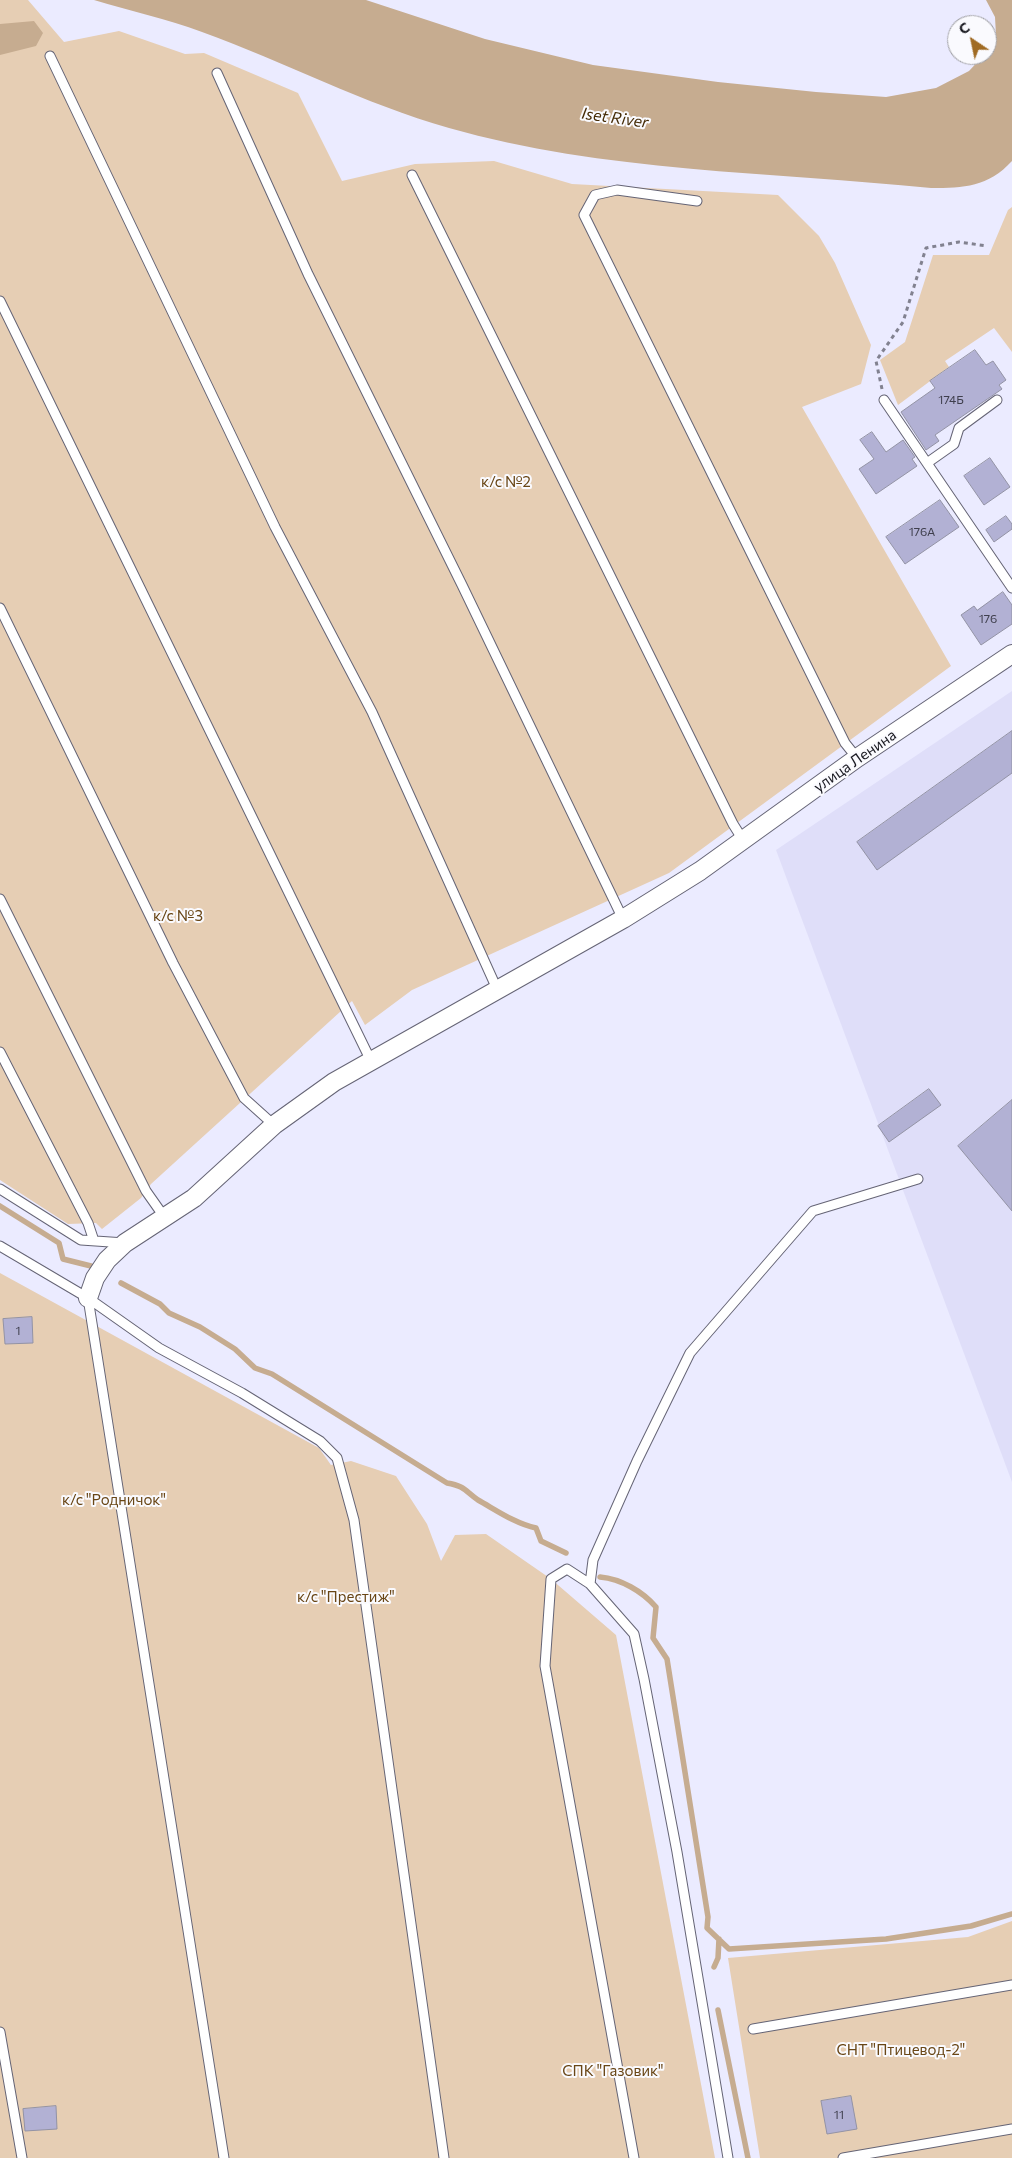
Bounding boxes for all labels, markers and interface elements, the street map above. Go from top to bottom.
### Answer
north arrow [947,15,997,65]
text: С [955,18,973,38]
water label: Iset River [580,104,650,132]
house number: 174Б [938,393,964,407]
park label: к/с №2 [481,473,531,491]
house number: 176А [909,525,935,539]
house number: 176 [979,612,997,626]
street label: улица Ленина [810,726,900,796]
park label: к/с №3 [153,907,203,925]
house number: 1 [15,1324,21,1338]
park label: к/с "Родничок" [62,1491,166,1509]
park label: к/с "Престиж" [297,1588,395,1606]
park label: СНТ "Птицевод-2" [837,2041,965,2059]
park label: СПК "Газовик" [562,2062,664,2080]
house number: 11 [834,2108,844,2122]

